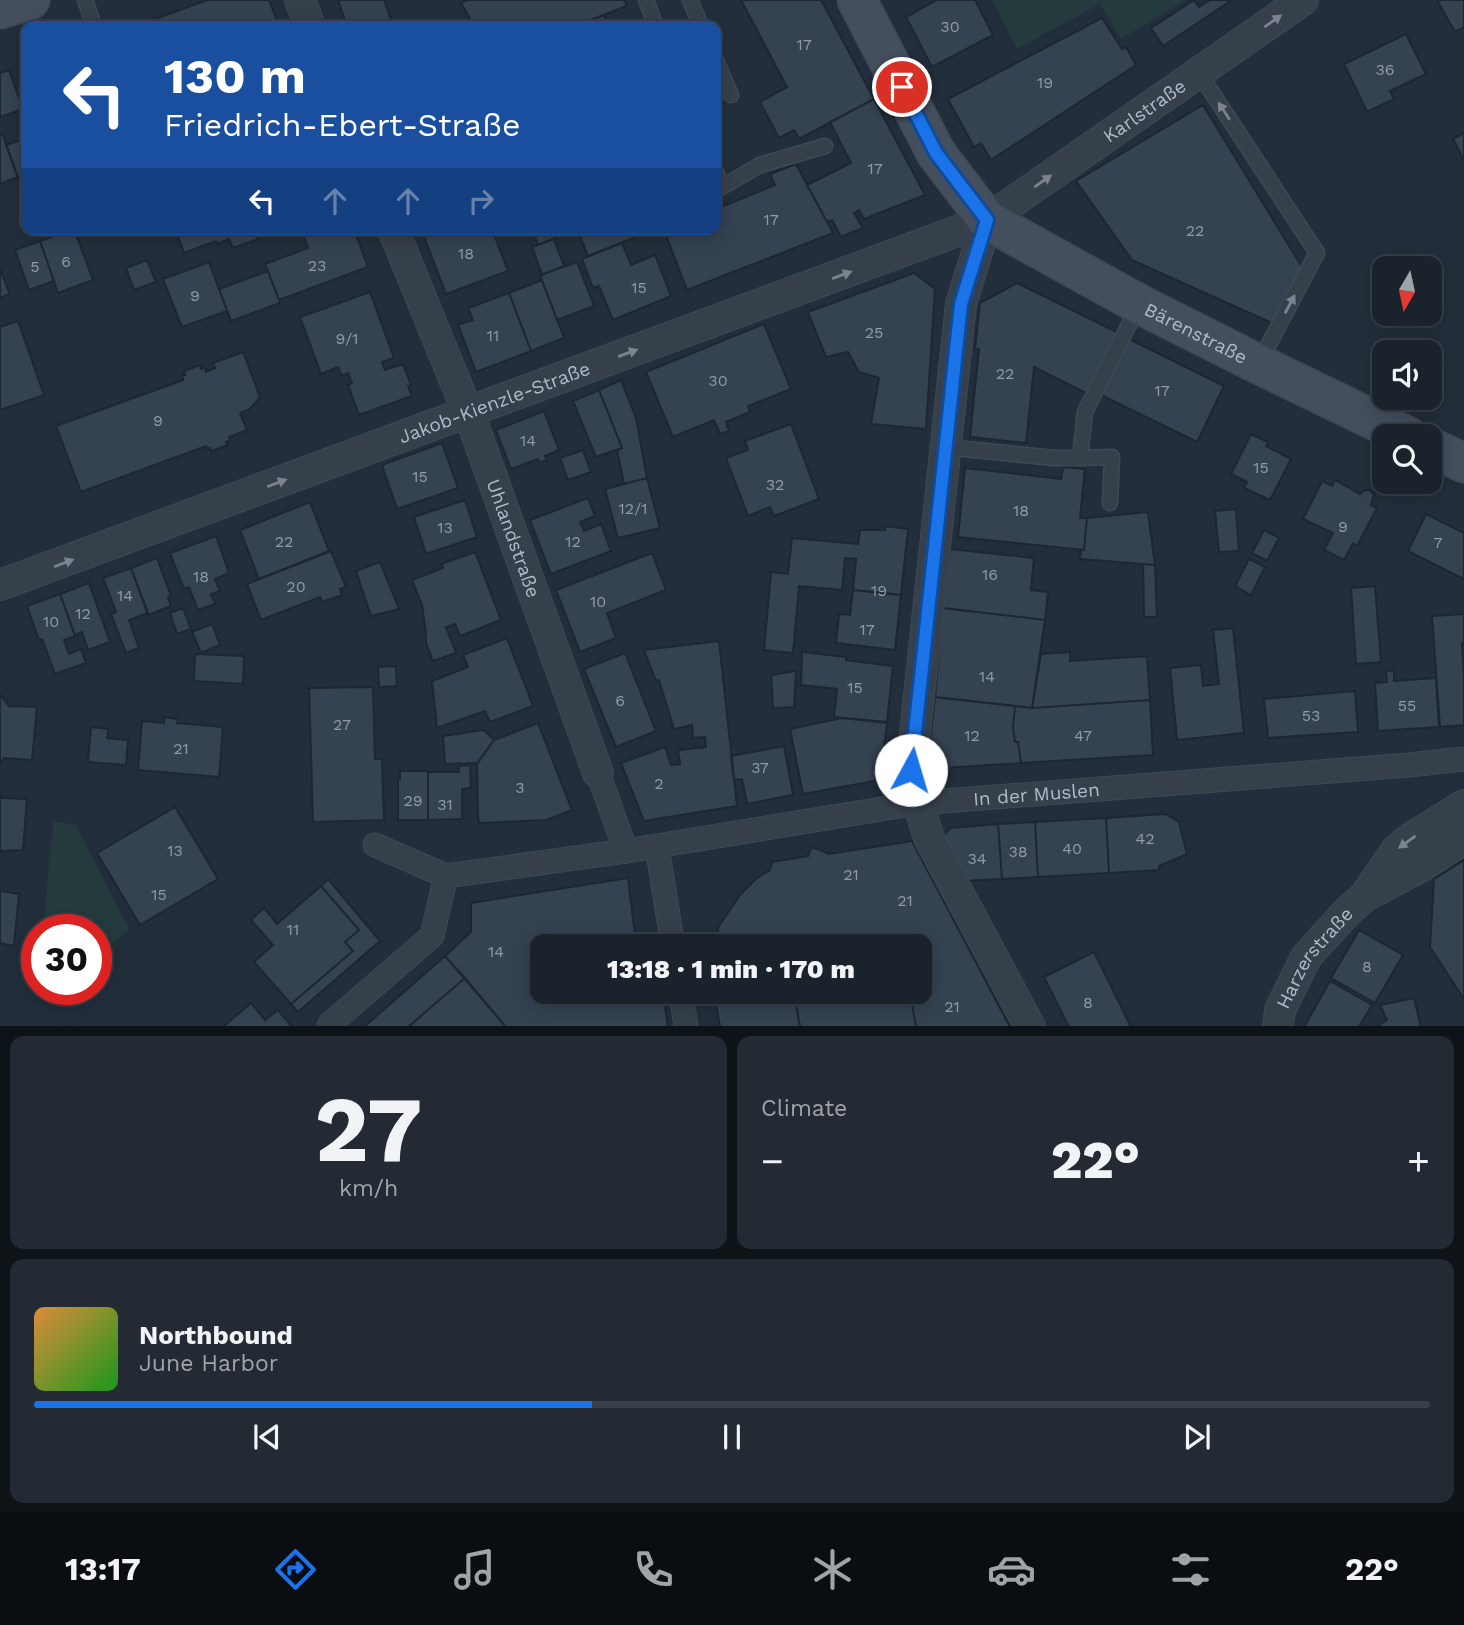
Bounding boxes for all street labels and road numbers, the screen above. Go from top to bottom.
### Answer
street label: Karlstraße [1099,74,1190,147]
street label: Bärenstraße [1141,297,1251,368]
street label: Jakob-Kienzle-Straße [395,356,593,448]
street label: Uhlandstraße [482,476,546,601]
street label: In der Muslen [972,777,1101,810]
street label: Harzerstraße [1271,902,1357,1012]

